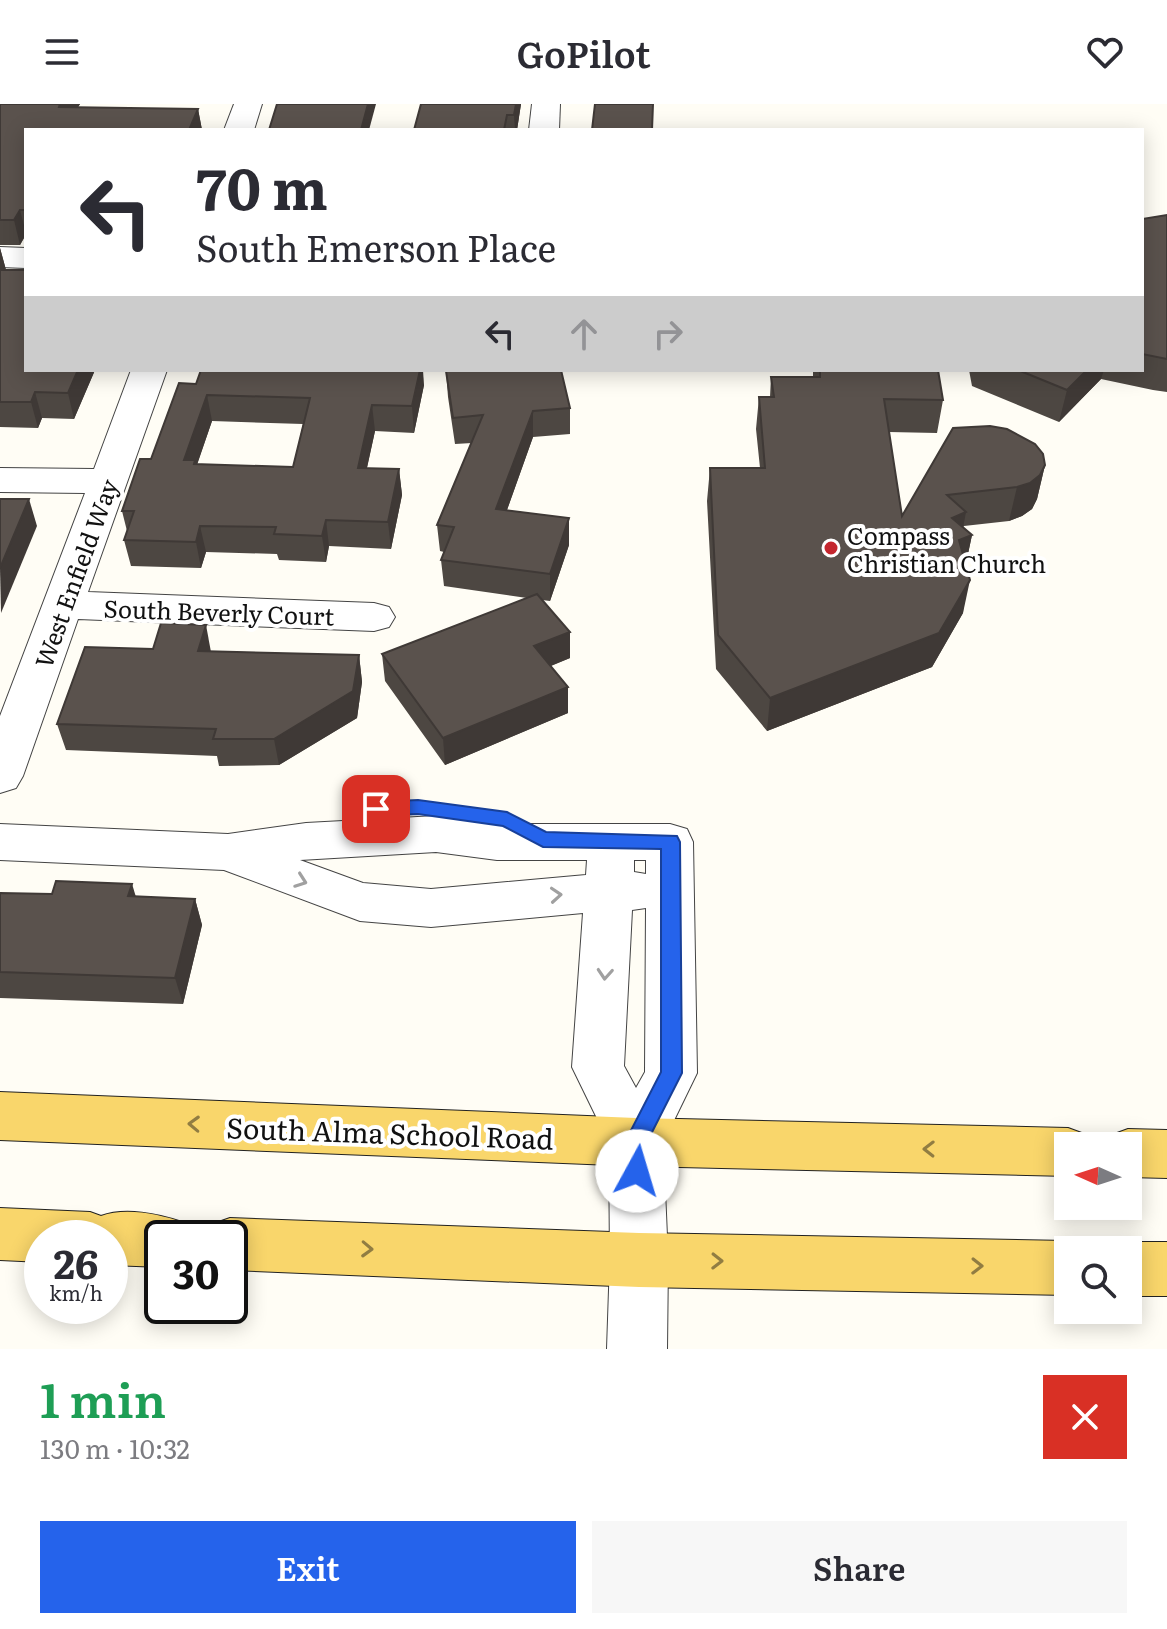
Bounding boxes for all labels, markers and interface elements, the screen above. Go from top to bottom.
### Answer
text: GoPilot [517,26,650,79]
icon: menu [40,30,84,74]
icon: heart [1083,30,1127,74]
text: 70 m [196,144,328,227]
icon: left [64,160,168,264]
text: South Emerson Place [196,220,556,273]
icon: left [478,312,522,356]
icon: ahead [562,312,606,356]
icon: right [646,312,690,356]
street label: West Enfield Way [25,474,125,672]
place label: Compass Christian Church [847,517,1046,580]
marker: Compass Christian Church [822,539,840,557]
street label: South Beverly Court [103,589,335,633]
pin [342,775,410,843]
icon: arrive [354,787,398,831]
one-way arrow [293,871,307,888]
one-way arrow [550,887,563,904]
one-way arrow [597,968,614,981]
street label: South Alma School Road [226,1105,554,1159]
one-way arrow [187,1116,200,1133]
position arrow [595,1129,679,1213]
north arrow [1054,1132,1142,1220]
map controls [1054,1132,1142,1324]
one-way arrow [922,1140,935,1157]
speed limit sign: 30 [144,1220,248,1324]
text: 26 [54,1232,98,1291]
button: search [1054,1236,1142,1324]
one-way arrow [361,1241,374,1258]
one-way arrow [711,1252,724,1270]
one-way arrow [971,1257,984,1275]
text: km/h [49,1277,103,1307]
text: 1 min [40,1362,166,1433]
button: close [1043,1375,1127,1459]
text: 130 m · 10:32 [40,1428,190,1467]
button: Exit [40,1521,576,1613]
button: Share [592,1521,1127,1613]

